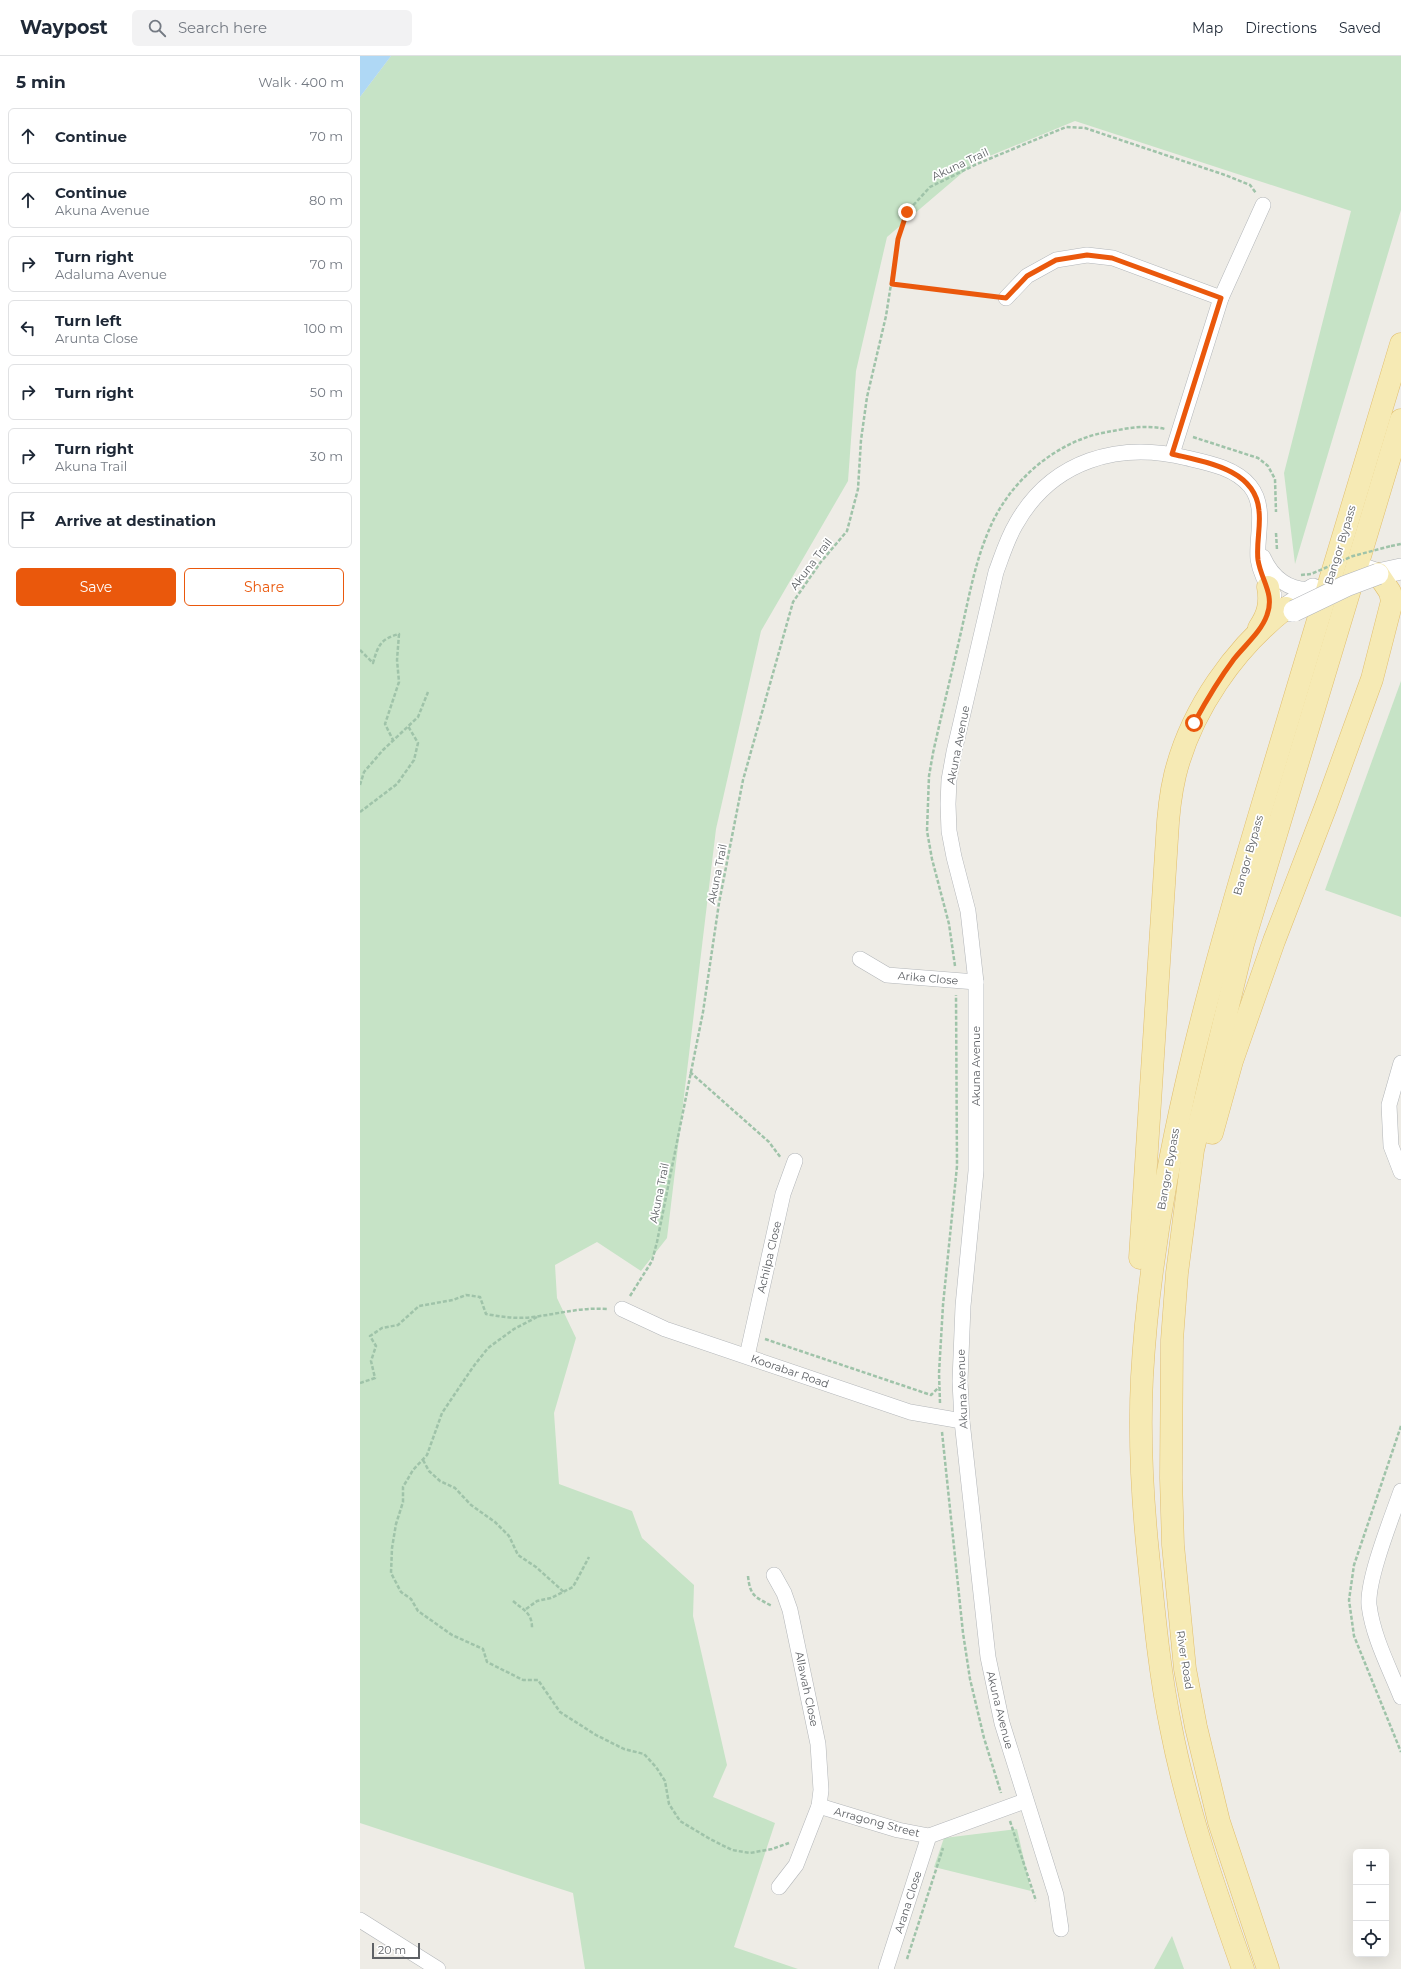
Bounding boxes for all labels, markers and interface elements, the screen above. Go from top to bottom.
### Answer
search box [132,10,412,46]
text: Waypost [20,16,108,39]
icon: search [146,17,168,39]
text: Search here [178,18,267,37]
text: Map [1192,19,1223,37]
text: Directions [1245,19,1317,37]
text: Saved [1339,19,1381,37]
text: 5 min [16,72,66,92]
text: Walk · 400 m [258,74,344,90]
icon: ahead [17,125,39,147]
text: Continue [55,127,127,146]
text: 70 m [310,128,343,144]
street label: Akuna Trail [929,145,991,183]
text: Continue [55,183,127,202]
icon: ahead [17,189,39,211]
text: 80 m [309,192,343,208]
text: Akuna Avenue [55,202,150,218]
route end [898,203,916,221]
text: Turn right [55,247,134,266]
icon: right [17,253,39,275]
text: 70 m [310,256,343,272]
text: Adaluma Avenue [55,266,167,282]
text: Turn left [55,311,122,330]
icon: left [17,317,39,339]
text: 100 m [304,320,343,336]
text: Arunta Close [55,330,138,346]
icon: right [17,381,39,403]
text: Turn right [55,383,134,402]
text: 50 m [310,384,343,400]
text: Turn right [55,439,134,458]
icon: right [17,445,39,467]
text: 30 m [310,448,343,464]
text: Akuna Trail [55,458,127,474]
street label: Bangor Bypass [1321,503,1359,587]
icon: arrive [17,509,39,531]
text: Arrive at destination [55,511,216,530]
street label: Akuna Trail [787,535,835,593]
button: Save [16,568,176,606]
button: Share [184,568,344,606]
street label: Akuna Avenue [943,704,973,786]
route start [1185,714,1203,732]
street label: Bangor Bypass [1230,813,1266,897]
street label: Akuna Trail [704,843,730,905]
street label: Arika Close [897,968,959,988]
street label: Akuna Avenue [969,1026,983,1106]
street label: Bangor Bypass [1154,1126,1182,1211]
street label: Akuna Trail [646,1162,672,1224]
street label: Achilpa Close [754,1219,784,1295]
street label: Akuna Avenue [954,1348,970,1429]
street label: Koorabar Road [749,1351,831,1391]
street label: River Road [1173,1630,1197,1690]
street label: Allawah Close [792,1650,822,1728]
street label: Akuna Avenue [984,1669,1017,1751]
street label: Arragong Street [833,1804,922,1840]
map controls [1353,1849,1389,1957]
button: + [1353,1849,1389,1885]
street label: Arana Close [891,1869,925,1935]
button: − [1353,1885,1389,1921]
button: locate [1353,1921,1389,1957]
scale bar [372,1941,420,1960]
text: 20 m [378,1943,406,1957]

